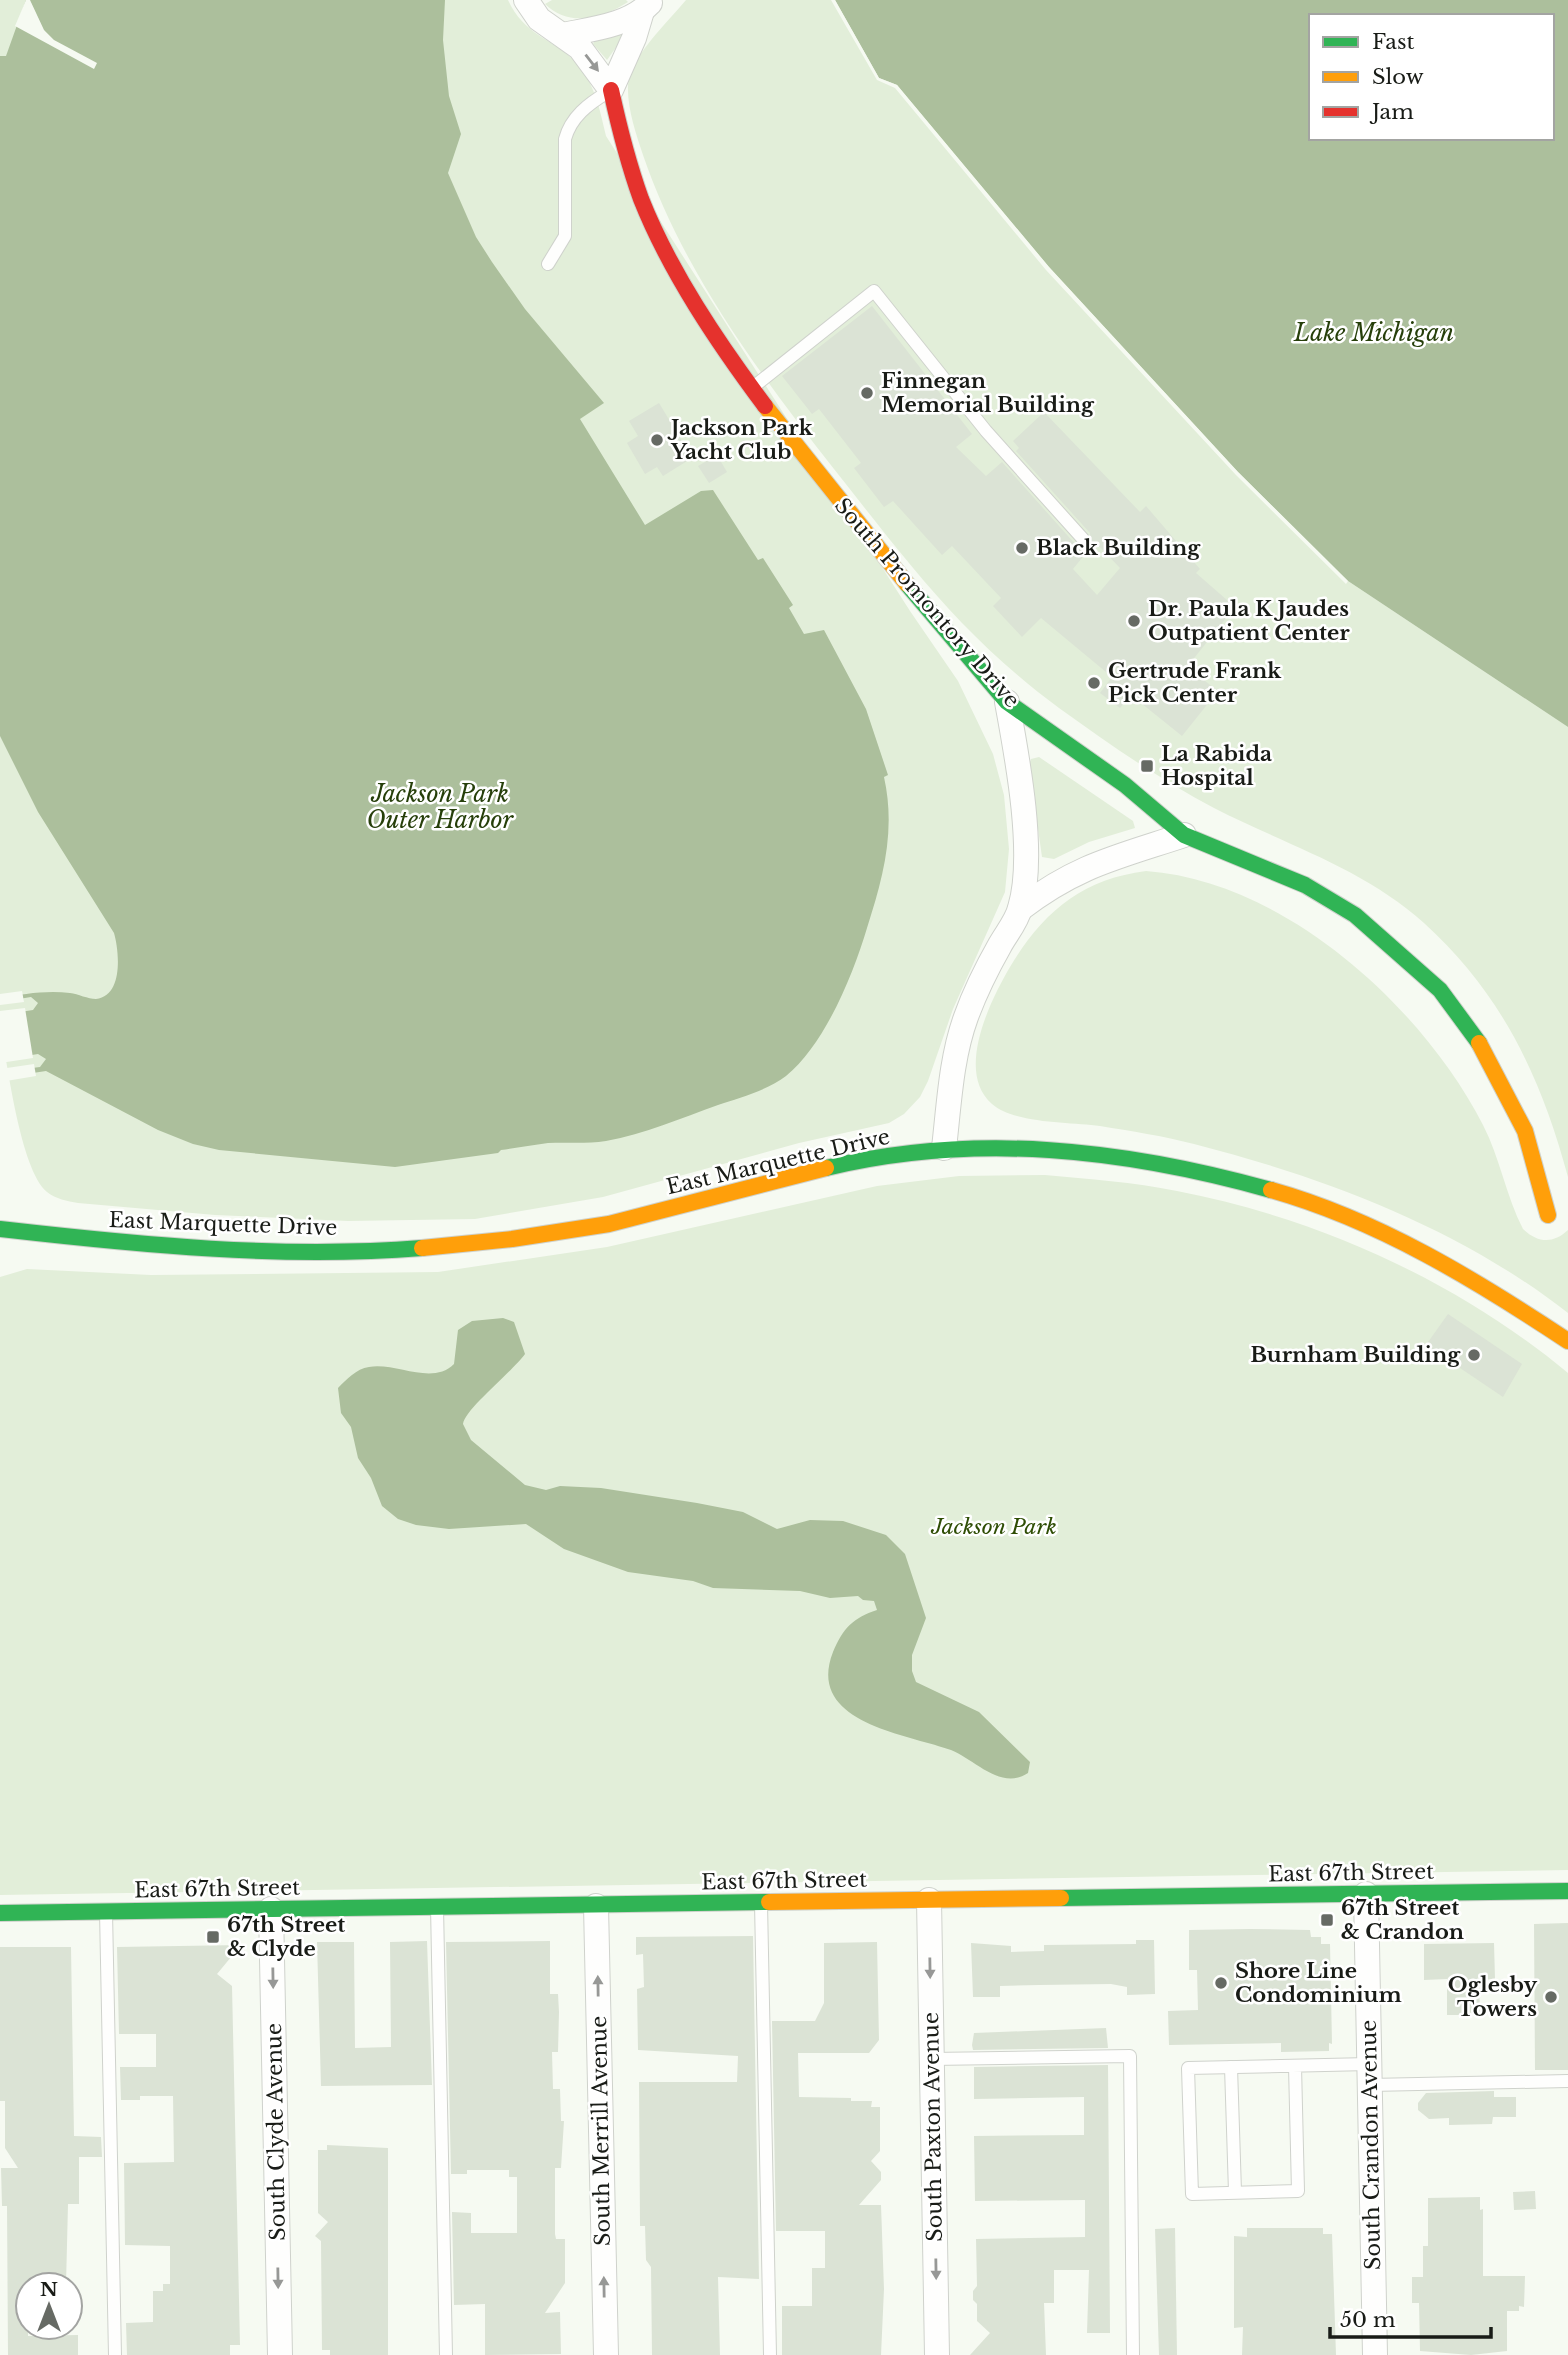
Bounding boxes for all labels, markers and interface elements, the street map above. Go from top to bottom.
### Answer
legend [1309,14,1554,140]
text: Fast [1372,29,1414,55]
one-way arrow [585,53,600,71]
text: Slow [1372,64,1424,90]
text: Jam [1369,99,1414,125]
water label: Lake Michigan [1293,319,1454,347]
place label: Finnegan Memorial Building [881,368,1095,418]
marker: Finnegan Memorial Building [859,385,875,401]
place label: Jackson Park Yacht Club [667,415,814,465]
marker: Jackson Park Yacht Club [649,432,665,448]
street label: South Promontory Drive [829,493,1025,713]
place label: Black Building [1036,535,1201,561]
marker: Black Building [1014,540,1030,556]
place label: Dr. Paula K Jaudes Outpatient Center [1148,596,1350,646]
marker: Dr. Paula K Jaudes Outpatient Center [1126,613,1142,629]
place label: Gertrude Frank Pick Center [1108,658,1282,708]
marker: Gertrude Frank Pick Center [1086,675,1102,691]
place label: La Rabida Hospital [1161,741,1272,791]
marker: La Rabida Hospital [1139,758,1155,774]
water label: Jackson Park Outer Harbor [367,780,515,834]
street label: East Marquette Drive [664,1124,892,1200]
street label: East Marquette Drive [108,1207,338,1241]
place label: Burnham Building [1250,1342,1461,1368]
marker: Burnham Building [1466,1347,1482,1363]
park label: Jackson Park [930,1514,1057,1540]
street label: East 67th Street [1268,1859,1434,1887]
street label: East 67th Street [701,1867,867,1895]
street label: East 67th Street [134,1875,300,1903]
place label: 67th Street & Crandon [1341,1895,1464,1945]
place label: 67th Street & Clyde [227,1912,345,1962]
marker: 67th Street & Crandon [1319,1912,1335,1928]
marker: 67th Street & Clyde [205,1929,221,1945]
one-way arrow [924,1957,936,1979]
place label: Shore Line Condominium [1235,1958,1402,2008]
one-way arrow [267,1967,278,1989]
place label: Oglesby Towers [1448,1972,1537,2022]
one-way arrow [592,1975,604,1997]
marker: Shore Line Condominium [1213,1975,1229,1991]
marker: Oglesby Towers [1543,1989,1559,2005]
street label: South Paxton Avenue [918,2012,948,2242]
street label: South Merrill Avenue [586,2016,616,2246]
street label: South Crandon Avenue [1356,2020,1386,2270]
street label: South Clyde Avenue [261,2023,291,2241]
one-way arrow [930,2258,941,2280]
one-way arrow [273,2268,284,2290]
north arrow [14,2271,84,2341]
one-way arrow [599,2276,610,2298]
text: N [40,2278,58,2301]
scale bar [1330,2296,1491,2340]
text: 50 m [1340,2307,1396,2333]

